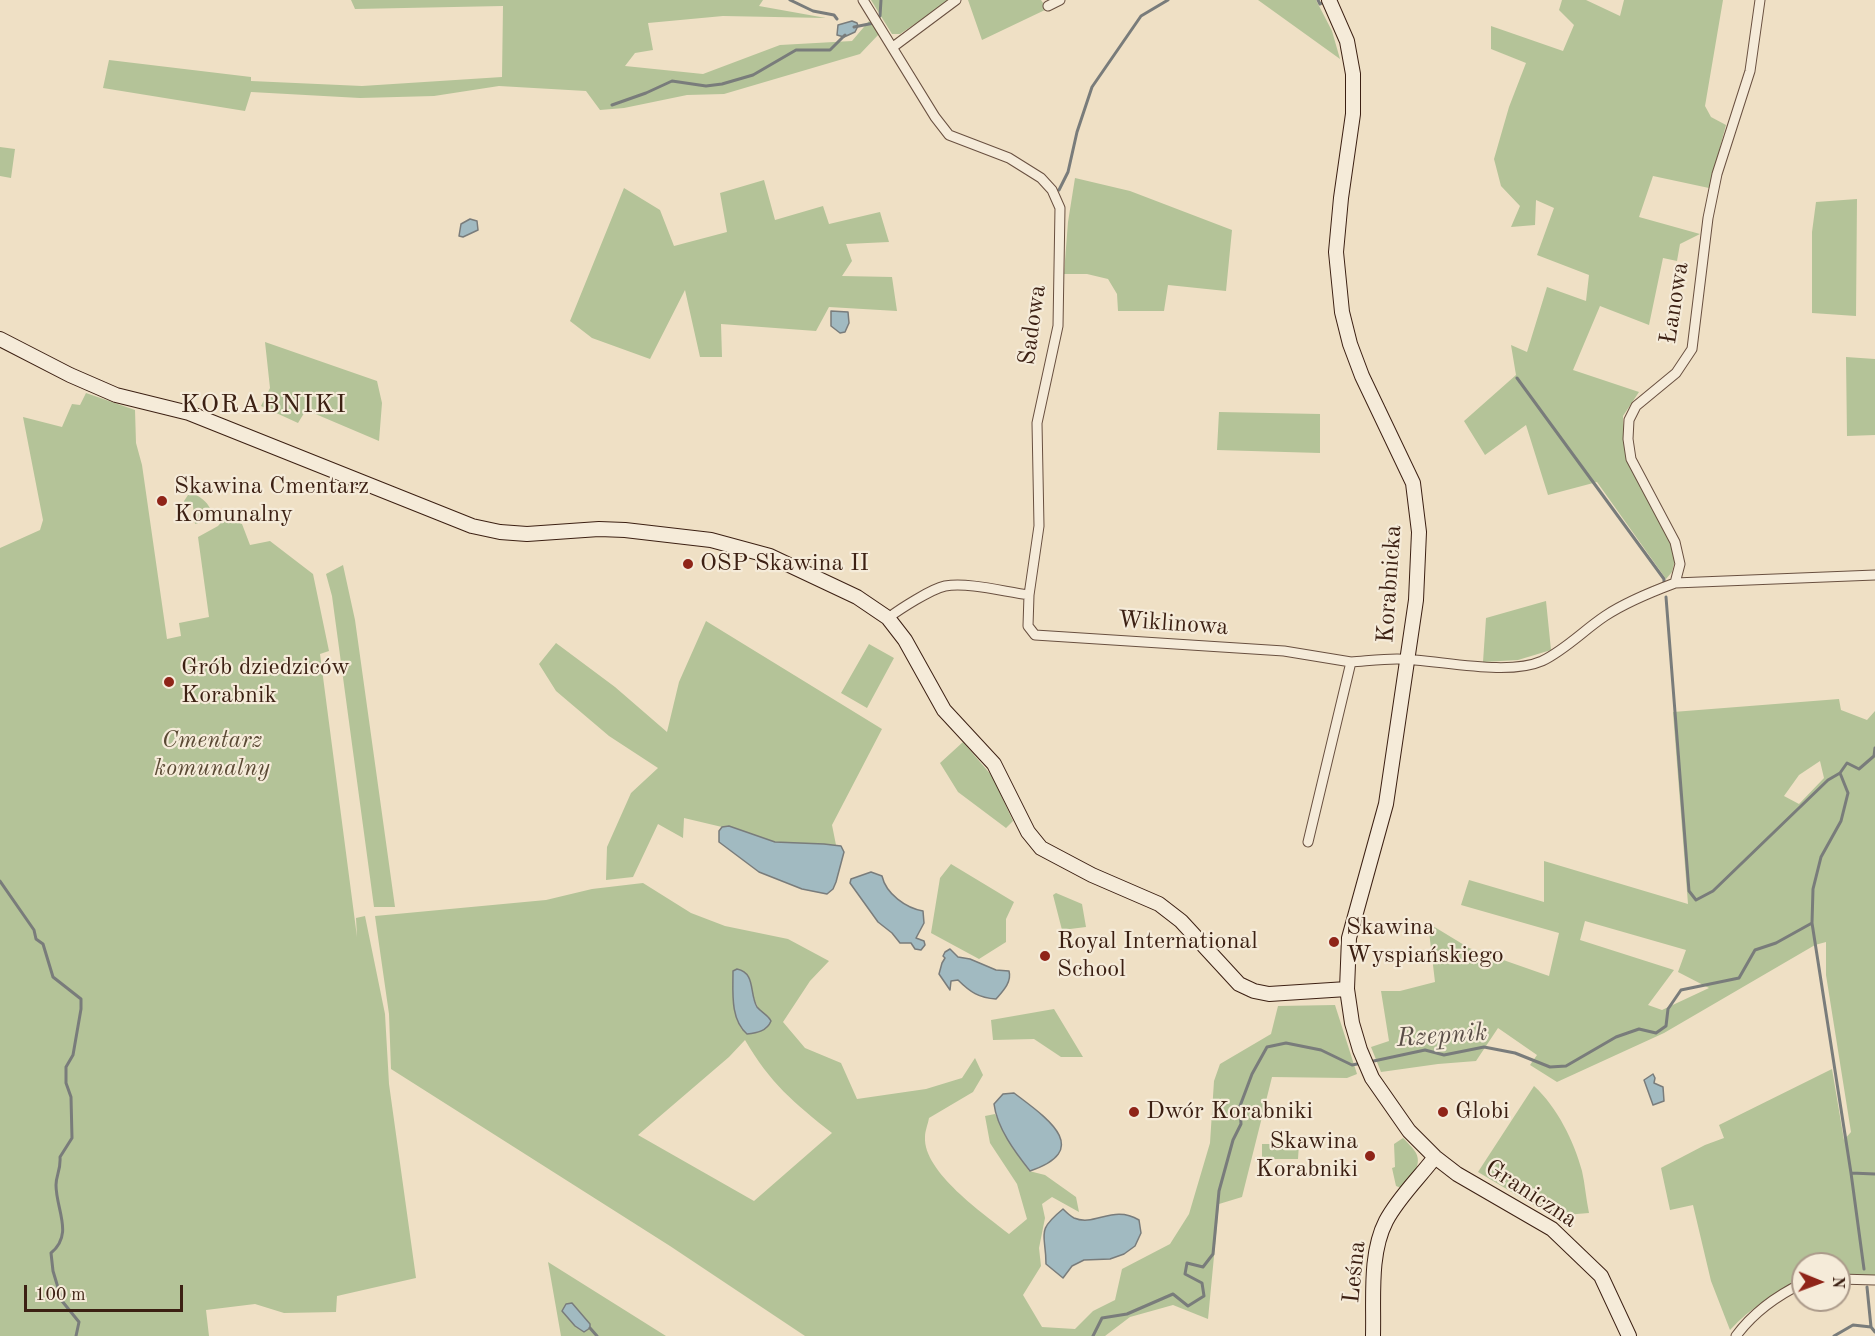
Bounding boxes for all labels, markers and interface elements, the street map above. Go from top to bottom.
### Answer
street label: Łanowa [1654,260,1696,346]
street label: Sadowa [1013,283,1053,367]
district label: KORABNIKI [181,389,347,421]
place label: Skawina Cmentarz Komunalny [174,473,369,529]
marker: Skawina Cmentarz Komunalny [155,494,169,508]
street label: Korabnicka [1372,524,1408,644]
place label: OSP Skawina II [700,550,869,578]
marker: OSP Skawina II [681,557,695,571]
street label: Wiklinowa [1117,606,1229,642]
place label: Grób dziedziców Korabnik [181,654,350,710]
marker: Grób dziedziców Korabnik [162,675,176,689]
park label: Cmentarz komunalny [154,727,270,783]
place label: Skawina Wyspiańskiego [1346,914,1504,970]
place label: Royal International School [1057,928,1258,984]
marker: Skawina Wyspiańskiego [1327,935,1341,949]
marker: Royal International School [1038,949,1052,963]
water label: Rzepnik [1395,1017,1489,1055]
place label: Dwór Korabniki [1146,1098,1313,1126]
place label: Globi [1455,1098,1509,1126]
marker: Dwór Korabniki [1127,1105,1141,1119]
marker: Globi [1436,1105,1450,1119]
place label: Skawina Korabniki [1256,1128,1358,1184]
marker: Skawina Korabniki [1363,1149,1377,1163]
street label: Graniczna [1479,1154,1583,1234]
street label: Leśna [1337,1239,1373,1305]
north arrow [1791,1252,1851,1312]
scale bar [27,1273,186,1311]
text: N [1829,1276,1845,1289]
text: 100 m [35,1286,86,1304]

